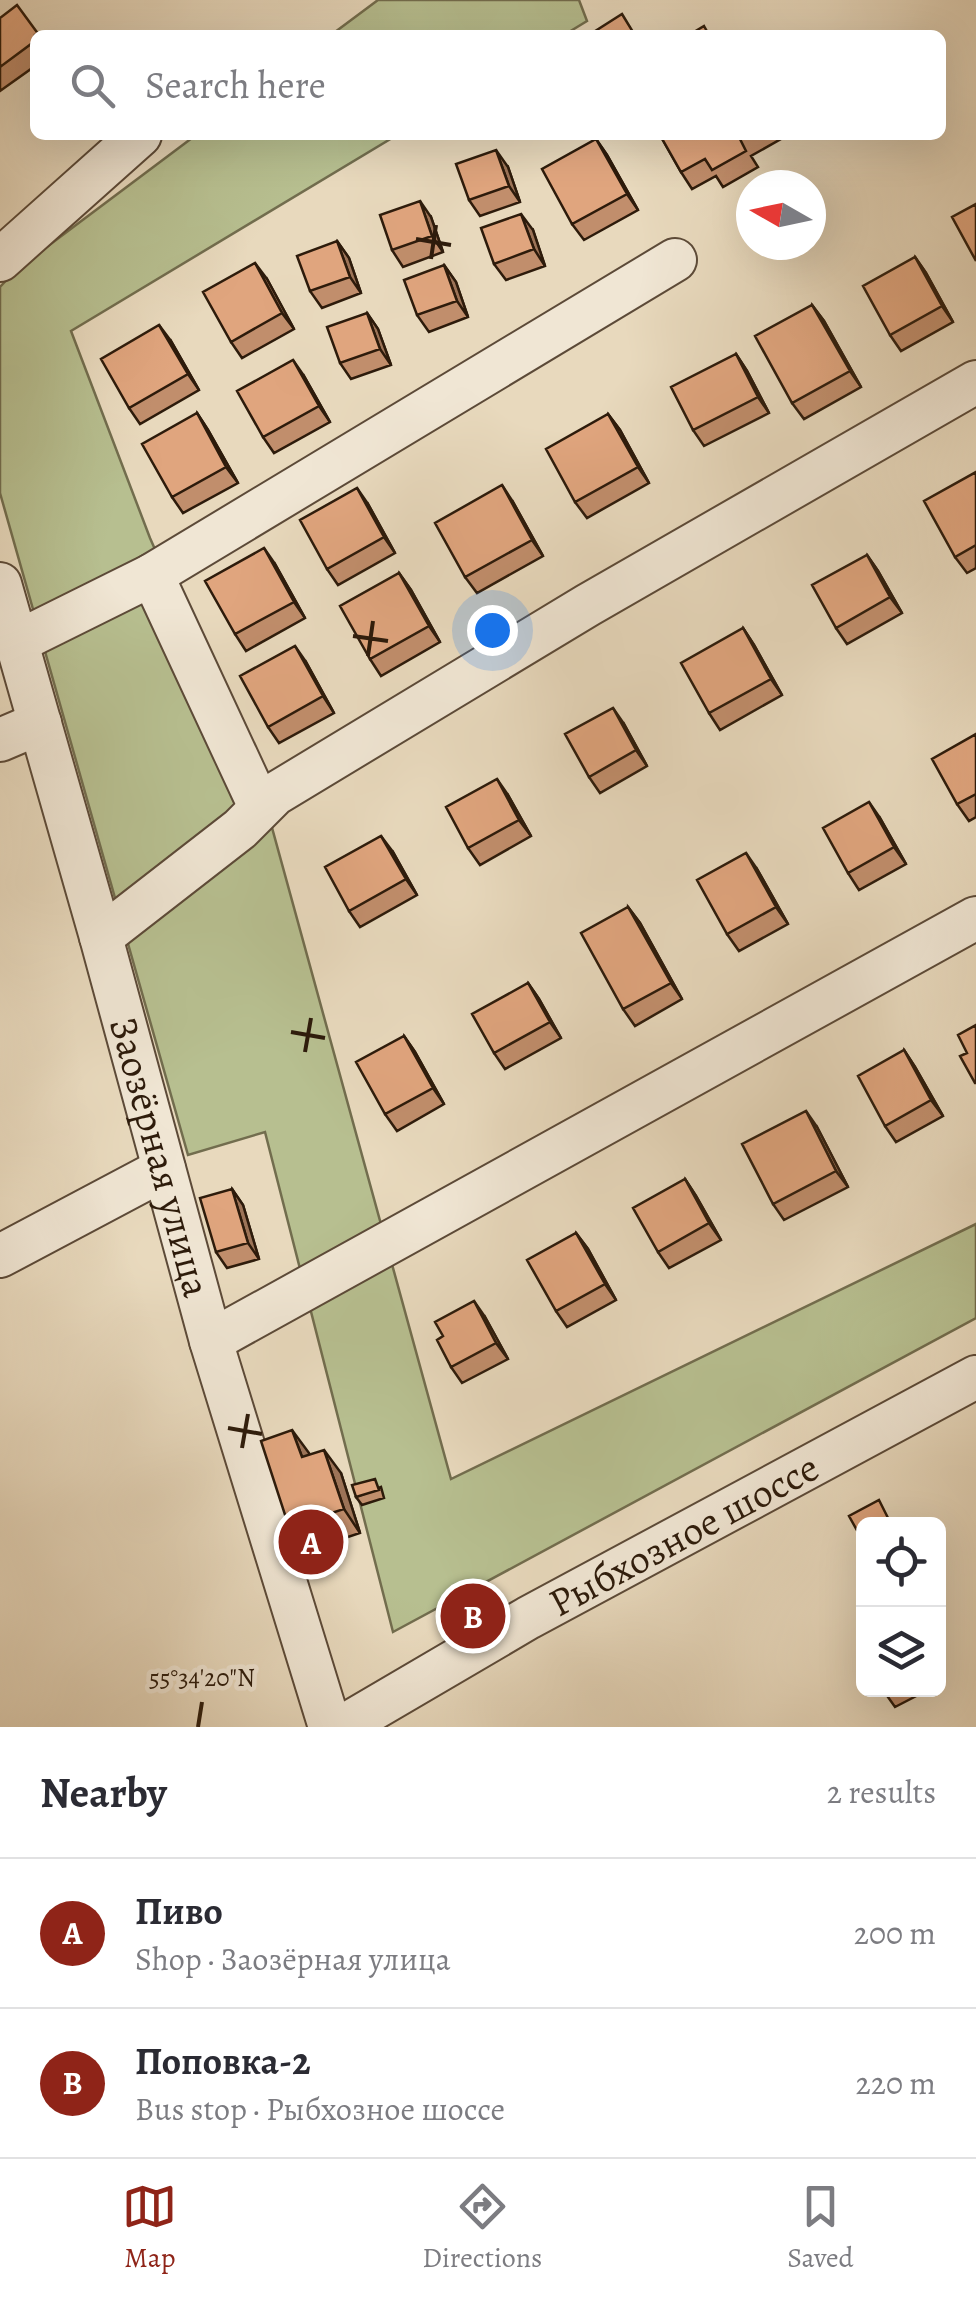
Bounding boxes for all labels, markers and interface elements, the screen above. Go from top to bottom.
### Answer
search box [30,30,946,140]
icon: search [65,58,120,113]
text: Search here [145,59,326,111]
north arrow [736,170,826,260]
your location [467,605,518,656]
street label: Заозёрная улица [97,1011,225,1303]
street label: Рыбхозное шоссе [539,1439,828,1630]
pin: A [278,1504,344,1580]
map controls [856,1517,946,1697]
button: locate [856,1517,946,1607]
pin: B [440,1578,506,1654]
button: layers [856,1607,946,1697]
text: 55°34'20"N [149,1661,255,1695]
text: Nearby [40,1764,167,1821]
text: 2 results [827,1770,936,1814]
text: Пиво [135,1885,223,1937]
text: A [62,1911,83,1955]
text: 200 m [854,1911,936,1955]
text: Shop · Заозёрная улица [135,1937,450,1981]
text: Поповка-2 [135,2035,311,2087]
text: B [62,2061,83,2105]
text: 220 m [856,2061,936,2105]
text: Bus stop · Рыбхозное шоссе [135,2087,505,2131]
tab: Map [122,2179,177,2277]
tab: Directions [422,2179,542,2277]
tab: Saved [787,2179,854,2277]

